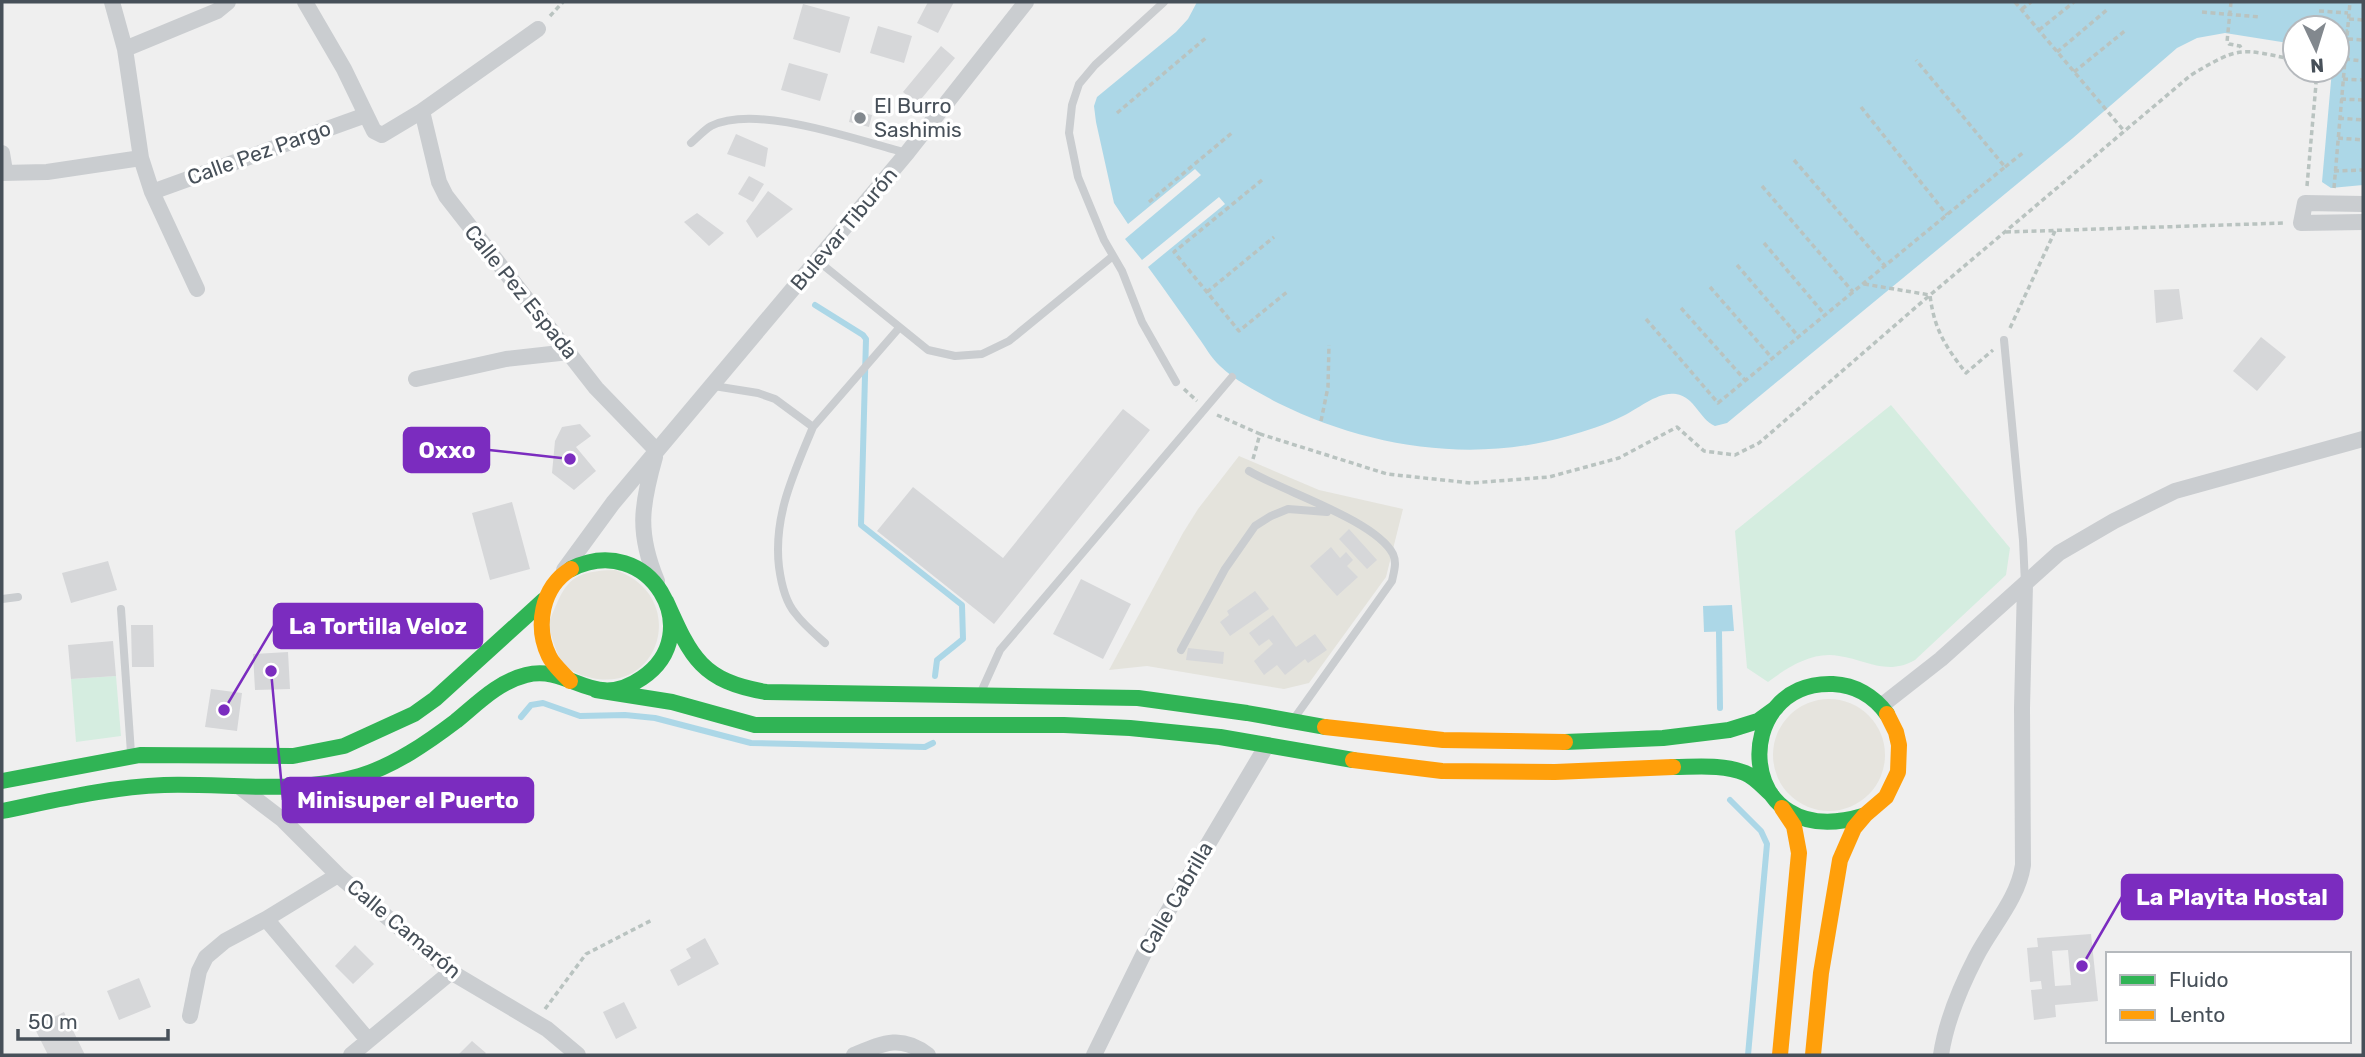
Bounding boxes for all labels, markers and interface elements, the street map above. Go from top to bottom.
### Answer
north arrow [2281,14,2351,84]
text: N [2310,54,2325,77]
place label: El Burro Sashimis [874,93,962,142]
marker: El Burro Sashimis [852,110,868,126]
street label: Calle Pez Pargo [184,115,334,190]
street label: Bulevar Tiburón [785,162,902,295]
street label: Calle Pez Espada [460,220,583,364]
callout: Oxxo [404,428,489,472]
text: Oxxo [419,436,475,464]
callout: La Tortilla Veloz [274,604,482,648]
text: La Tortilla Veloz [289,612,467,640]
callout: Minisuper el Puerto [283,778,533,822]
text: Minisuper el Puerto [297,786,519,814]
street label: Calle Cabrilla [1133,837,1218,958]
street label: Calle Camarón [342,874,466,984]
callout: La Playita Hostal [2122,875,2342,919]
text: La Playita Hostal [2136,883,2328,911]
legend [2106,952,2351,1043]
text: Fluido [2169,967,2229,992]
scale bar [18,998,168,1042]
text: Lento [2169,1002,2225,1027]
text: 50 m [28,1009,78,1034]

